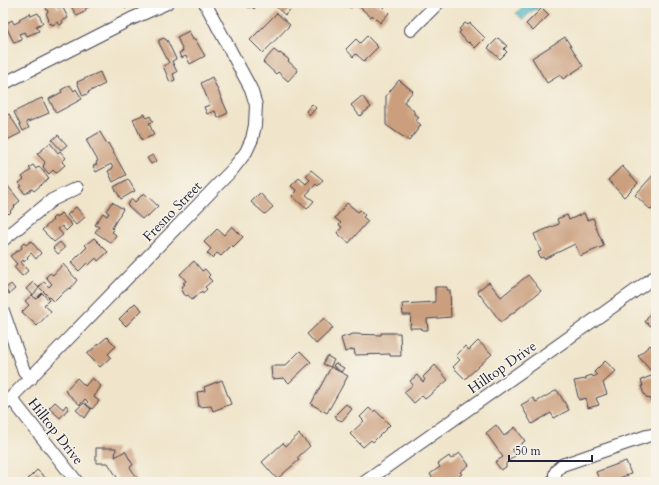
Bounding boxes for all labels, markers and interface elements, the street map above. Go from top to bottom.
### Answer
street label: Fresno Street [139,177,206,246]
street label: Hilltop Drive [464,337,540,398]
street label: Hilltop Drive [24,394,88,469]
scale bar [509,437,592,463]
text: 50 m [515,443,542,459]

